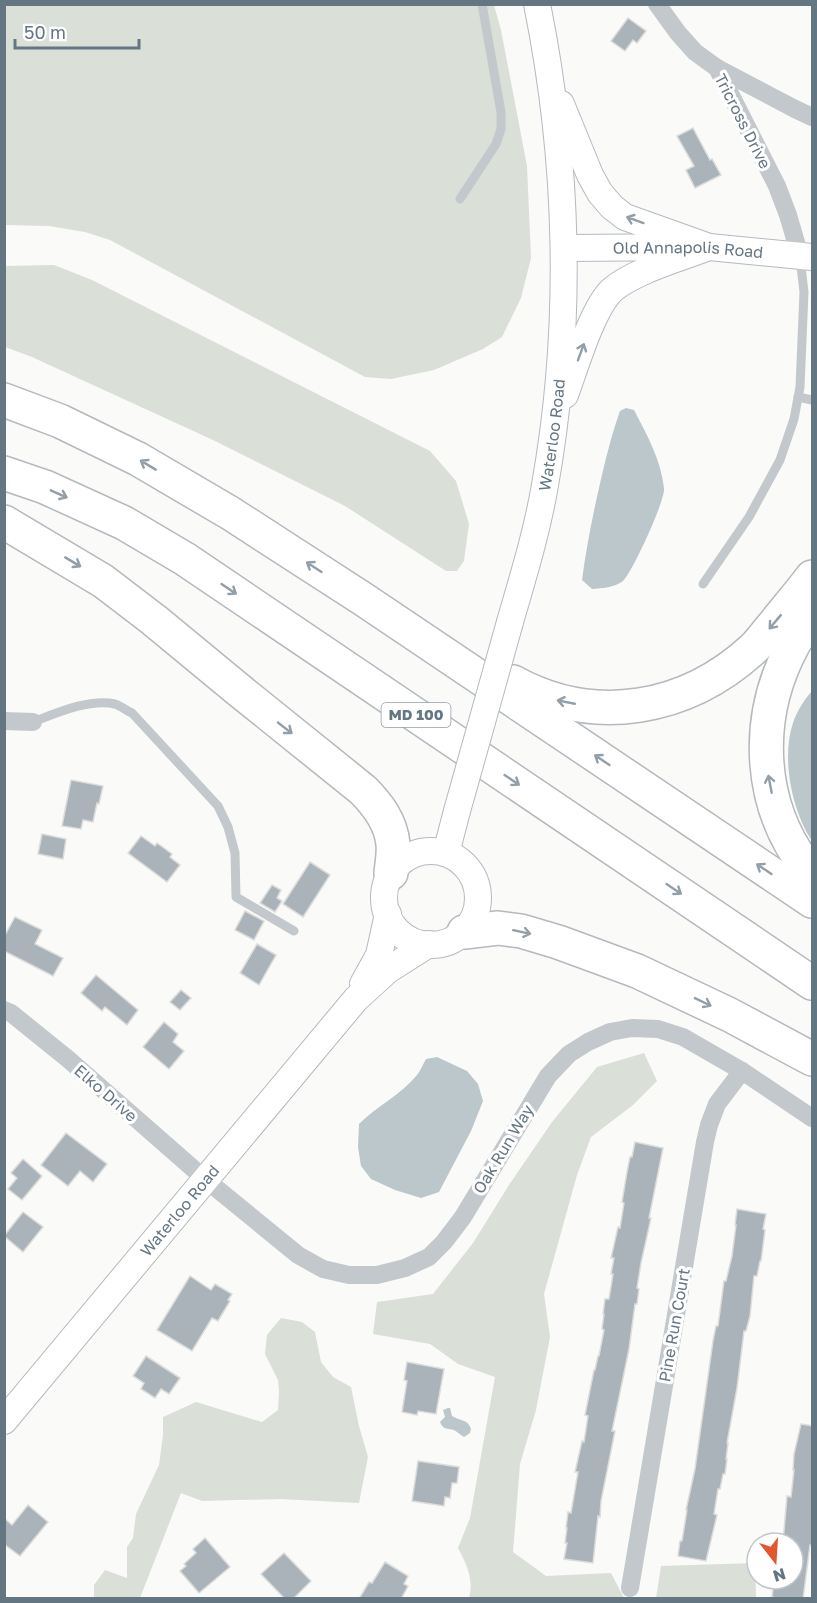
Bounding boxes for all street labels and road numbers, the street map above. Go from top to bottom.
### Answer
street label: Tricross Drive [710,70,776,172]
street label: Old Annapolis Road [613,237,764,262]
street label: Waterloo Road [534,378,569,493]
road number: MD 100 [382,703,450,727]
street label: Elko Drive [70,1060,142,1126]
street label: Oak Run Way [469,1101,537,1197]
street label: Waterloo Road [136,1161,223,1260]
street label: Pine Run Court [654,1267,694,1383]

